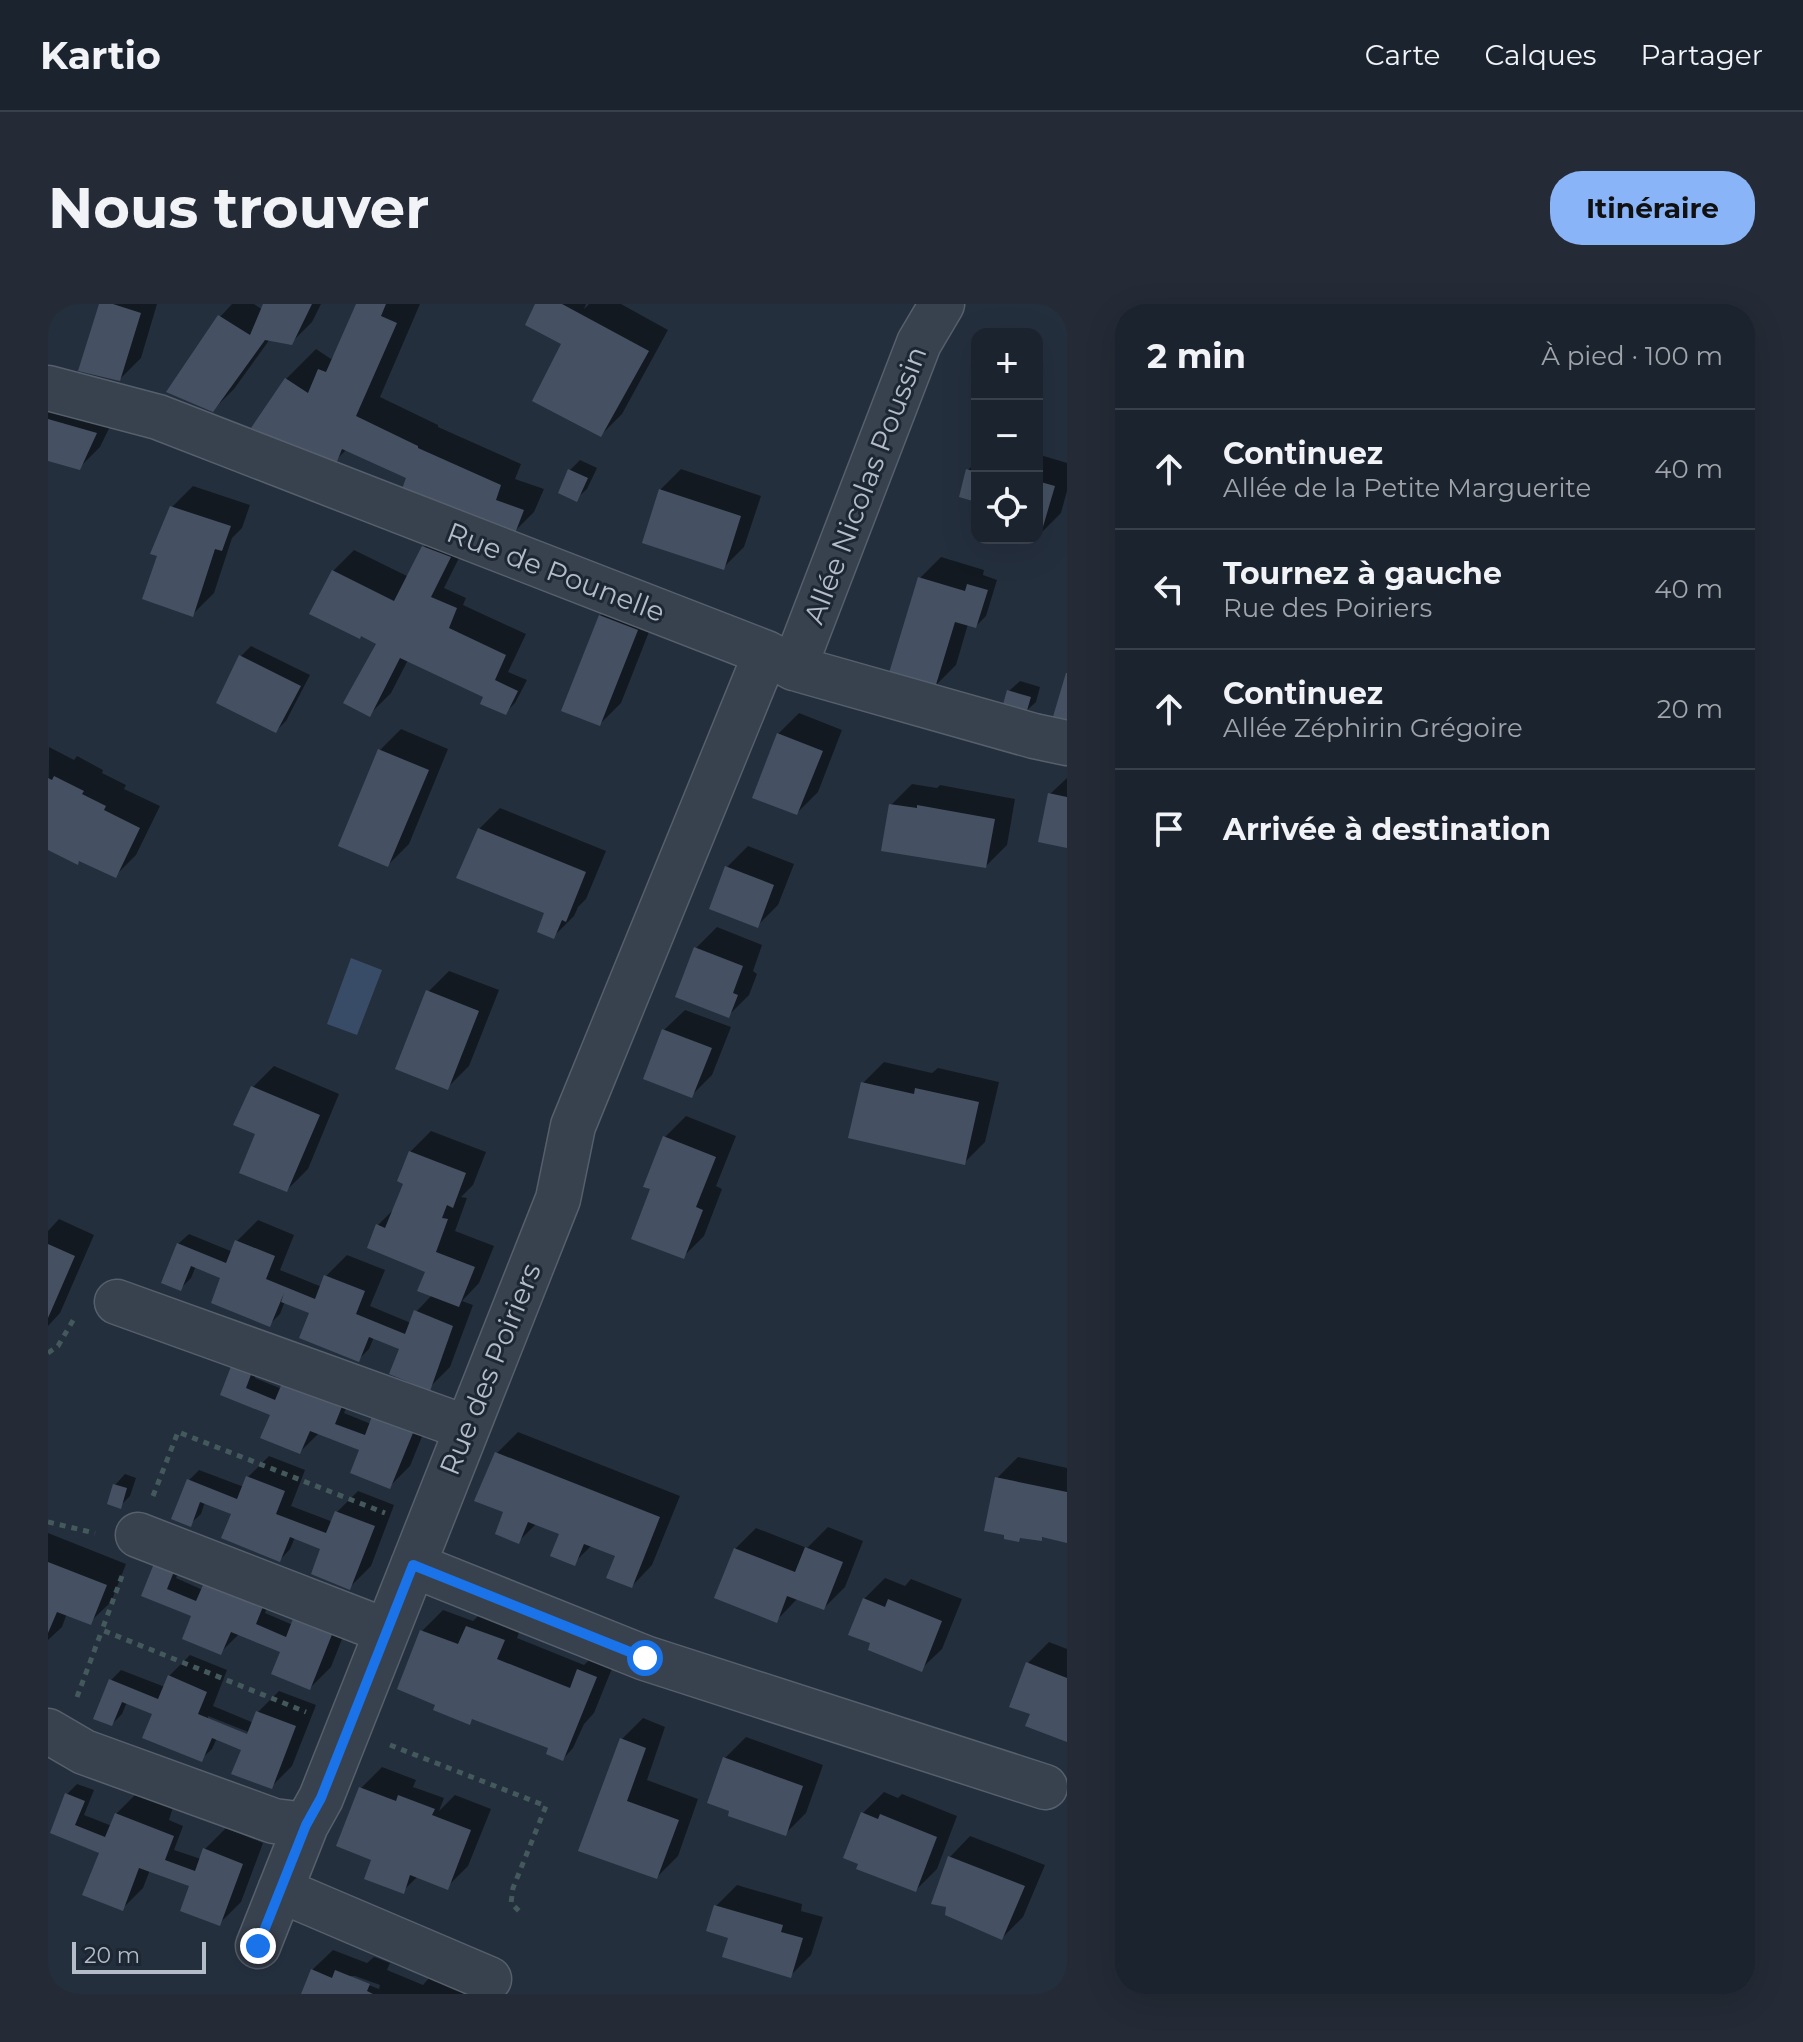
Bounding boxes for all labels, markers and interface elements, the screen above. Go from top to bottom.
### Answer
text: Kartio [40,32,161,79]
text: Carte [1365,38,1440,72]
text: Calques [1484,38,1596,72]
text: Partager [1640,38,1763,72]
button: Itinéraire [1550,171,1755,245]
text: Nous trouver [48,174,429,242]
map controls [971,328,1043,544]
button: + [971,328,1043,400]
text: 2 min [1147,335,1246,377]
text: À pied · 100 m [1541,340,1723,372]
street label: Allée Nicolas Poussin [796,341,934,629]
button: − [971,400,1043,472]
text: Continuez [1223,435,1383,472]
icon: ahead [1147,447,1191,491]
text: 40 m [1654,453,1723,485]
button: locate [971,472,1043,544]
text: Allée de la Petite Marguerite [1223,472,1591,504]
street label: Rue de Pounelle [442,515,670,629]
text: Tournez à gauche [1223,555,1502,592]
icon: left [1147,567,1191,611]
text: 40 m [1654,573,1723,605]
text: Rue des Poiriers [1223,592,1432,624]
text: Continuez [1223,675,1383,712]
icon: ahead [1147,687,1191,731]
text: 20 m [1657,693,1723,725]
text: Allée Zéphirin Grégoire [1223,712,1523,744]
icon: arrive [1147,807,1191,851]
text: Arrivée à destination [1223,811,1551,848]
street label: Rue des Poiriers [432,1258,548,1480]
route start [627,1640,663,1676]
route end [240,1928,276,1964]
scale bar [72,1938,206,1974]
text: 20 m [84,1942,140,1969]

